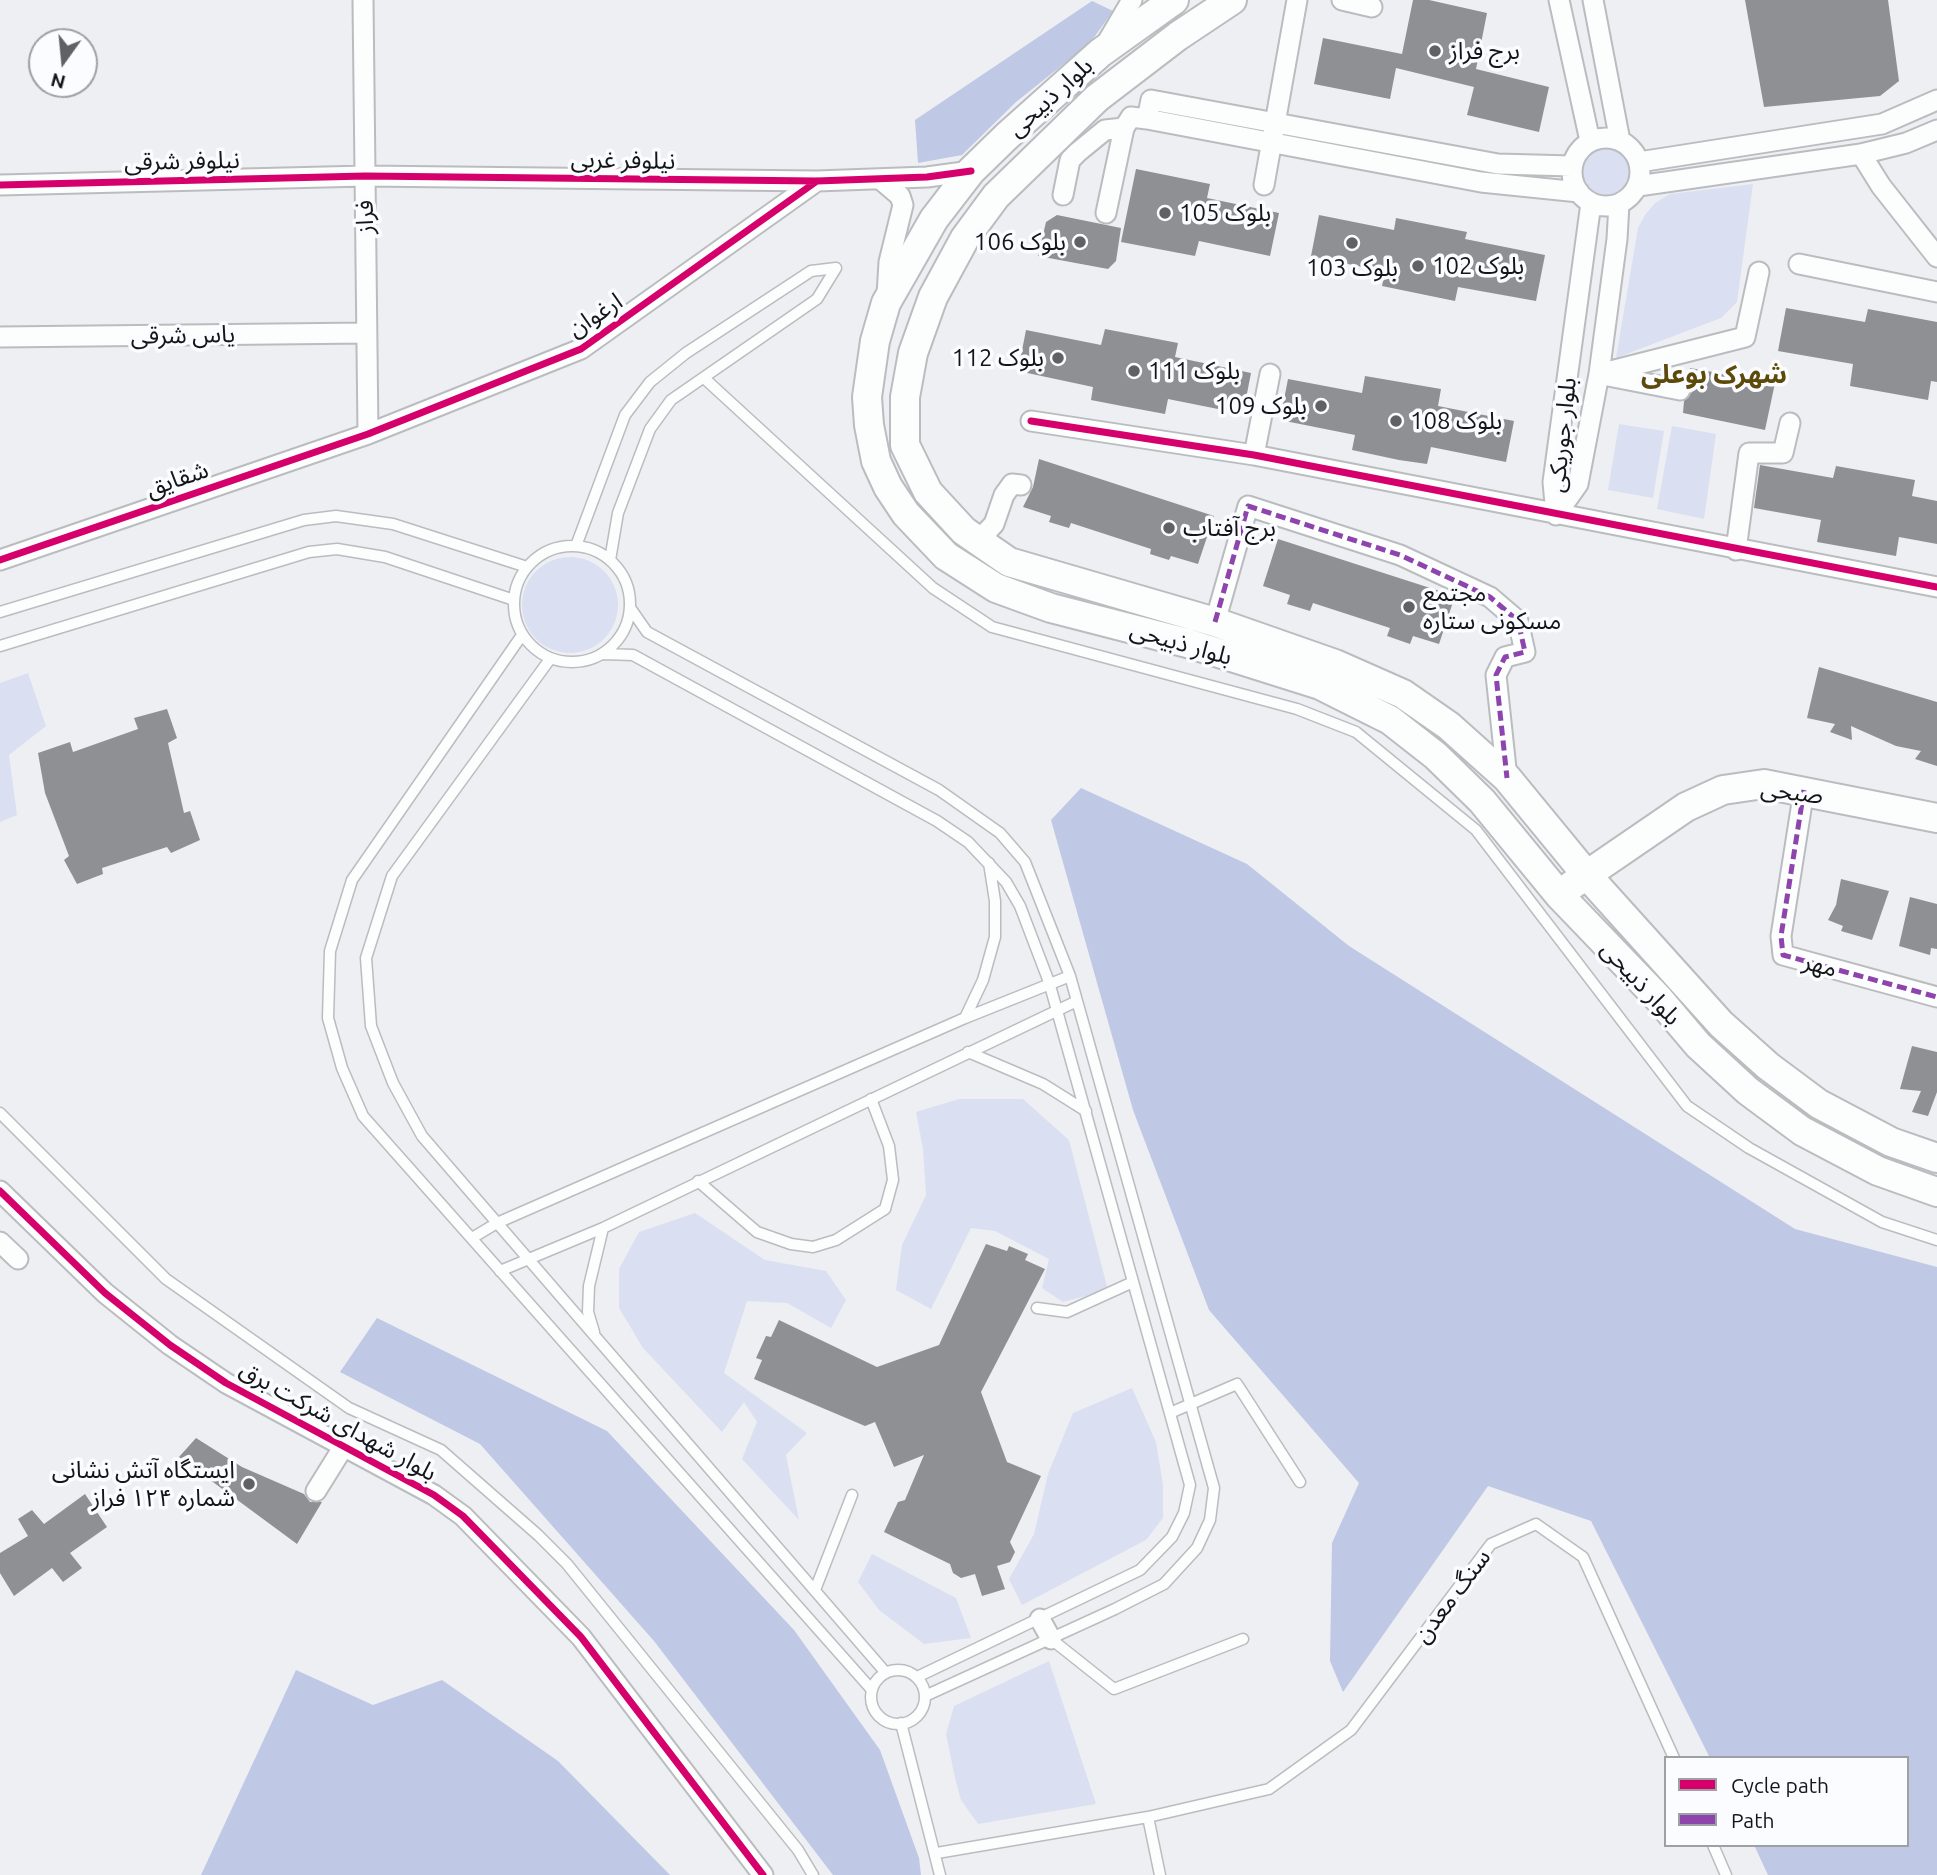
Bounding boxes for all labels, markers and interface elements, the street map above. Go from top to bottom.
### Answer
north arrow [28,28,98,98]
place label: برج فراز [1449,37,1520,65]
marker: برج فراز [1427,43,1443,59]
street label: بلوار ذبیحی [1001,51,1099,143]
text: N [48,69,68,94]
street label: نیلوفر غربی [570,145,676,175]
street label: نیلوفر شرقی [124,146,240,176]
place label: بلوک 105 [1179,199,1271,227]
street label: فراز [350,200,380,234]
marker: بلوک 105 [1157,205,1173,221]
place label: بلوک 106 [974,228,1066,256]
marker: بلوک 106 [1072,234,1088,250]
marker: بلوک 103 [1344,235,1360,251]
place label: بلوک 102 [1432,252,1524,280]
place label: بلوک 103 [1306,254,1398,282]
marker: بلوک 102 [1410,258,1426,274]
street label: ارغوان [562,287,628,343]
street label: یاس شرقی [130,320,236,350]
place label: بلوک 112 [952,344,1044,372]
marker: بلوک 112 [1050,350,1066,366]
place label: بلوک 111 [1148,357,1240,385]
district label: شهرک بوعلی [1641,358,1787,390]
marker: بلوک 111 [1126,363,1142,379]
street label: بلوار جوریکی [1542,376,1582,494]
place label: بلوک 109 [1215,392,1307,420]
marker: بلوک 109 [1313,398,1329,414]
place label: بلوک 108 [1410,407,1502,435]
marker: بلوک 108 [1388,413,1404,429]
street label: شقایق [142,455,212,503]
place label: برج آفتاب [1183,514,1276,542]
marker: برج آفتاب [1161,520,1177,536]
place label: مجتمع مسکونی ستاره [1423,579,1561,635]
marker: مجتمع مسکونی ستاره [1401,599,1417,615]
street label: بلوار ذبیحی [1127,615,1235,671]
street label: صبحی [1759,774,1825,810]
street label: بلوار ذبیحی [1595,935,1687,1031]
street label: مهر [1800,947,1840,983]
street label: بلوار شهدای شرکت برق [234,1355,442,1487]
place label: ایستگاه آتش نشانی شماره ۱۲۴ فراز [52,1456,235,1512]
marker: ایستگاه آتش نشانی شماره ۱۲۴ فراز [241,1476,257,1492]
street label: سنگ معدن [1407,1543,1497,1649]
legend [1664,1756,1909,1847]
text: Cycle path [1731,1773,1829,1797]
text: Path [1731,1808,1774,1832]

